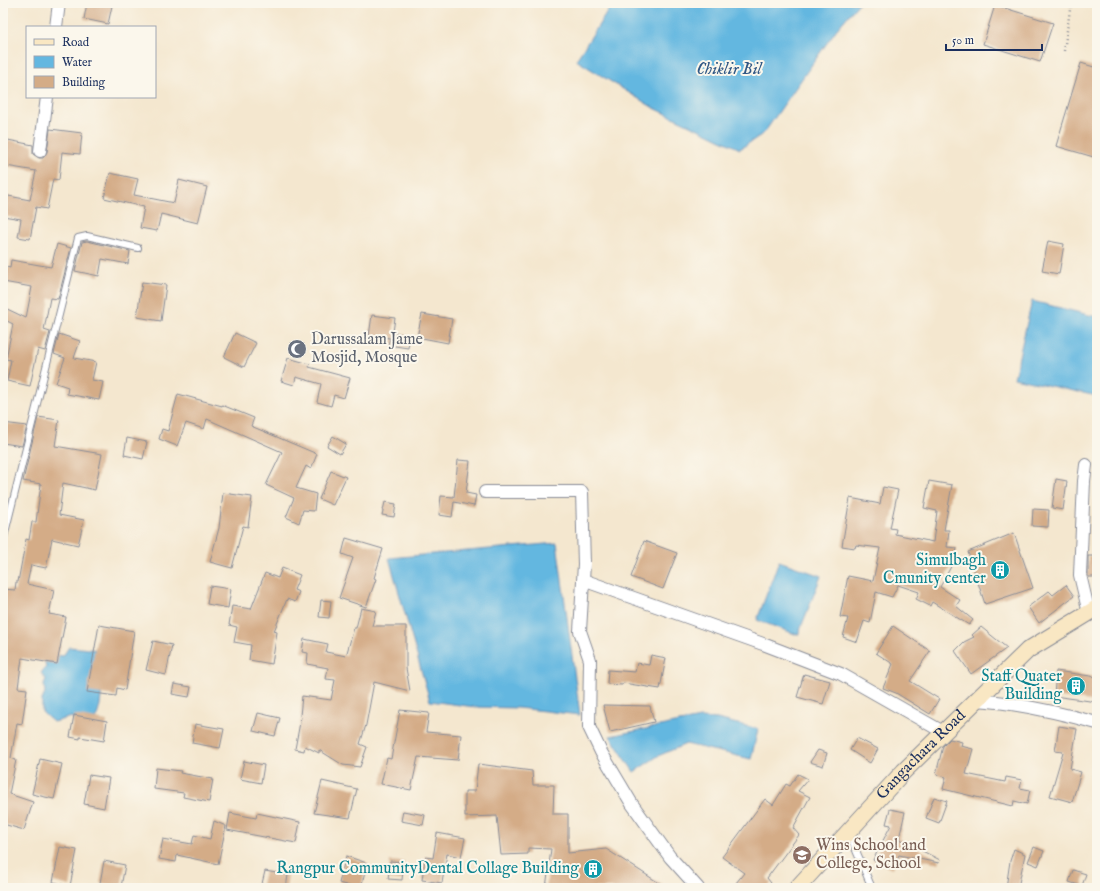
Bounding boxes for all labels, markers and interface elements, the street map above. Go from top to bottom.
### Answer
legend [26,26,156,98]
scale bar [946,26,1042,52]
text: 50 m [952,33,974,48]
text: Road [62,35,90,50]
text: Water [62,55,93,70]
water label: Chiklir Bil [696,59,764,80]
text: Building [62,75,106,90]
place label: Darussalam Jame Mosjid, Mosque [311,330,423,368]
mosque icon: Darussalam Jame Mosjid, Mosque [286,338,308,360]
place label: Simulbagh Cmunity center [883,551,986,589]
building icon: Simulbagh Cmunity center [989,559,1011,581]
place label: Staff Quater Building [981,667,1062,705]
building icon: Staff Quater Building [1065,675,1087,697]
street label: Gangachara Road [872,706,971,804]
place label: Wins School and College, School [816,836,926,874]
school or university icon: Wins School and College, School [791,844,813,866]
building icon: Rangpur CommunityDental Collage Building [582,858,604,880]
place label: Rangpur CommunityDental Collage Building [276,859,579,879]

